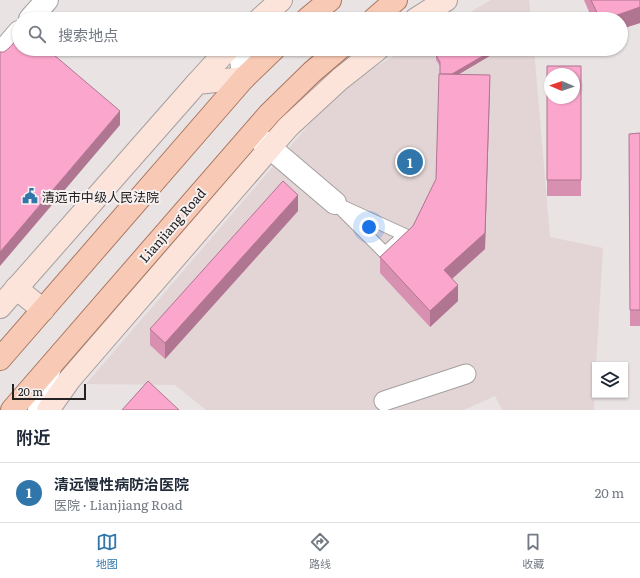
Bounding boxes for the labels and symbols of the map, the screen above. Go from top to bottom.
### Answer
north arrow [544,68,580,104]
pin: 1 [397,147,423,177]
street label: Lianjiang Road [134,184,210,266]
public building icon: 清远市中级人民法院 [21,187,39,205]
place label: 清远市中级人民法院 [42,187,159,206]
your location [359,217,379,237]
scale bar [12,382,86,401]

